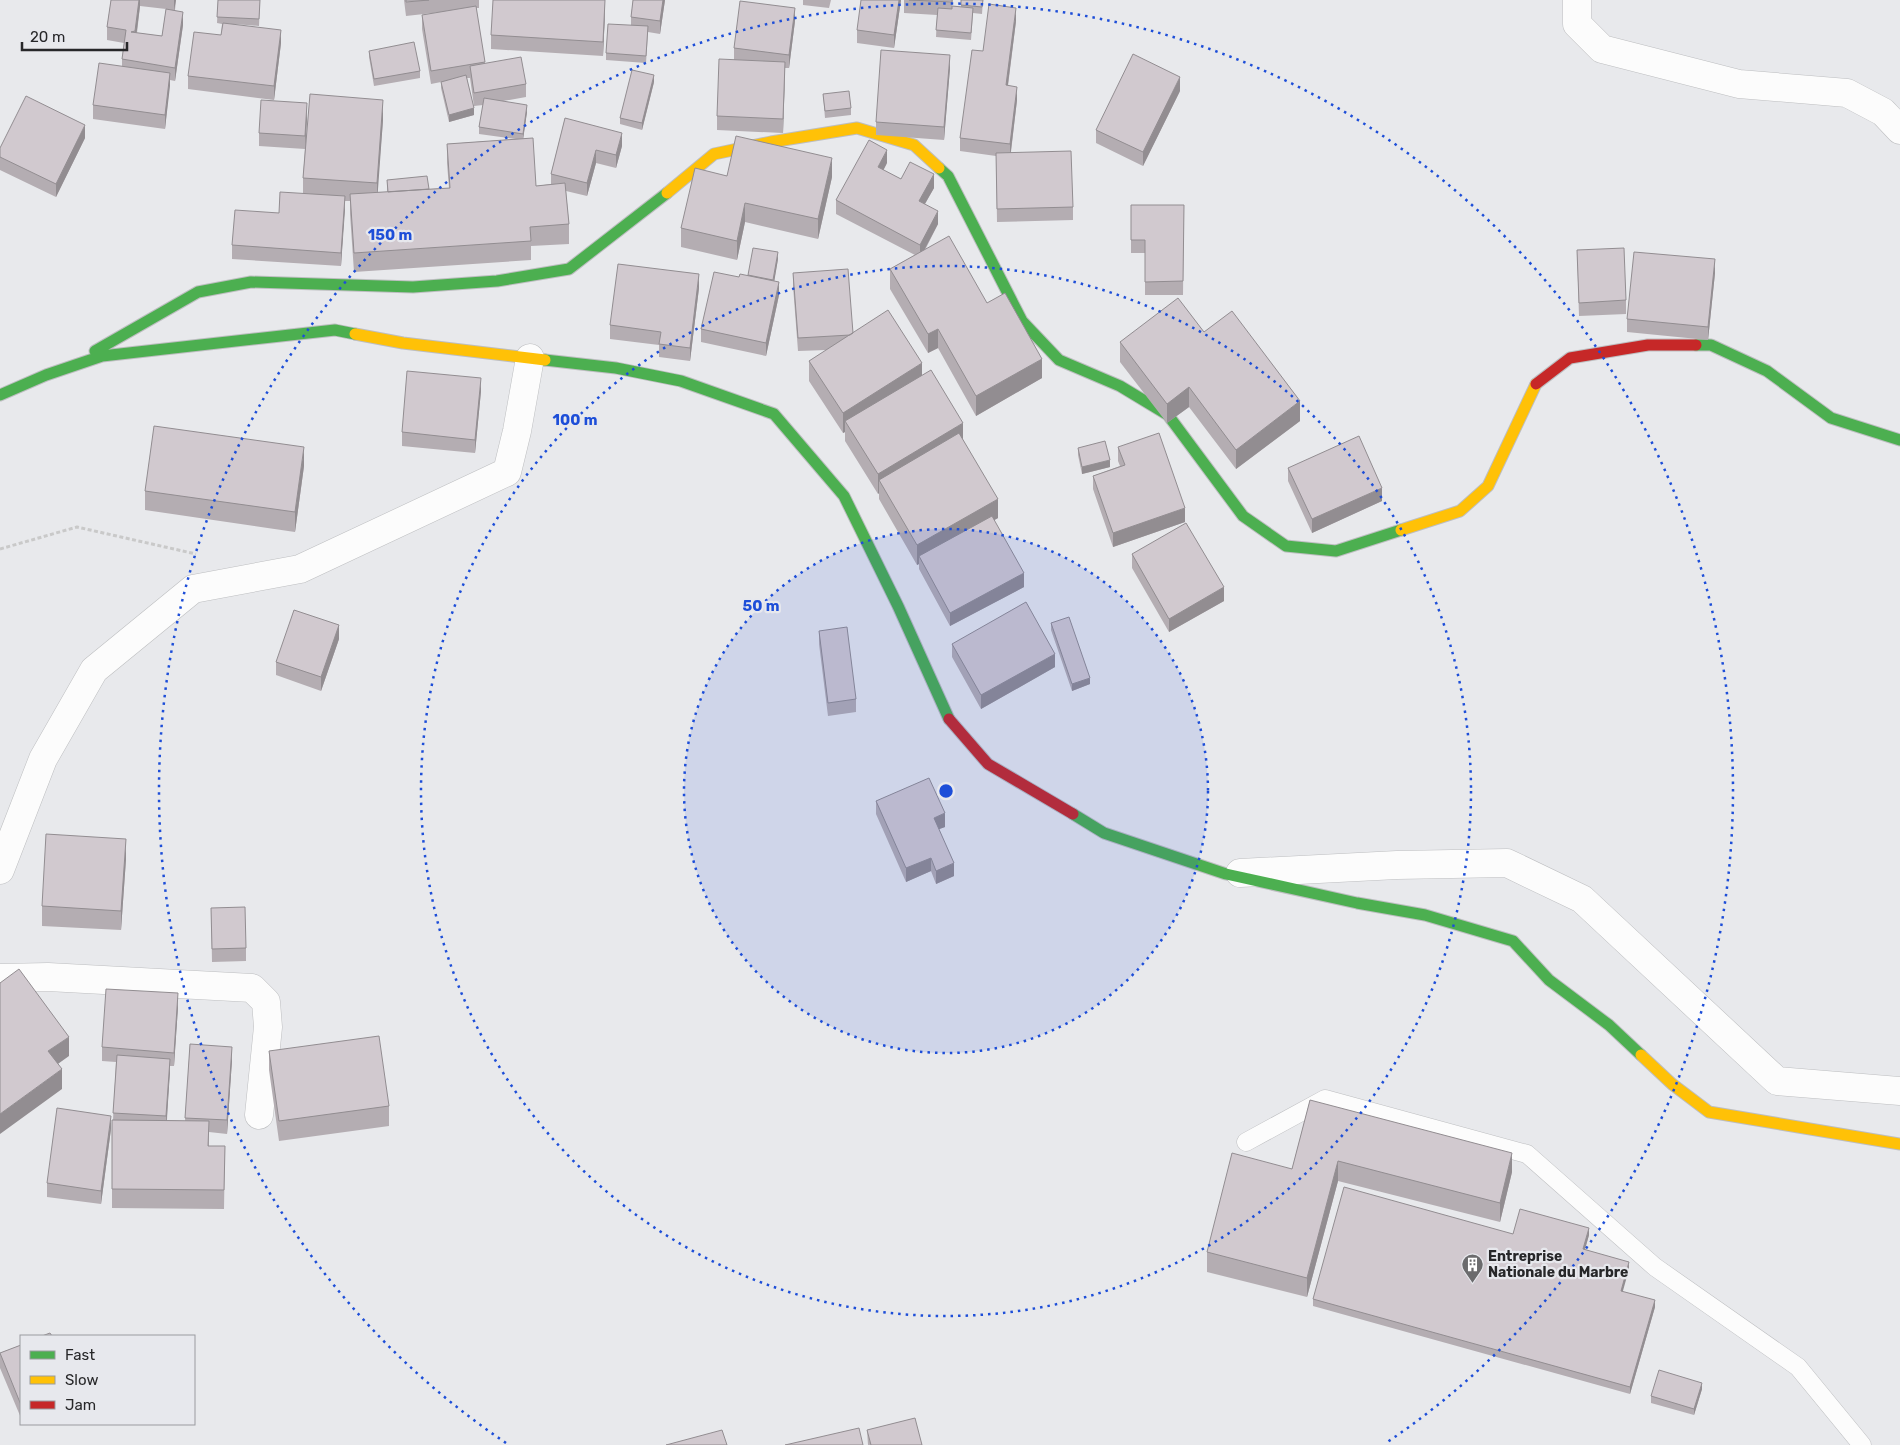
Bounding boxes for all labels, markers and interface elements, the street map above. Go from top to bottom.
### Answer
scale bar [22,20,128,52]
text: 20 m [30,28,65,46]
text: 150 m [368,226,412,244]
text: 100 m [553,411,597,429]
text: 50 m [743,597,779,615]
centre of rings [937,782,955,800]
place label: Entreprise Nationale du Marbre [1488,1248,1628,1281]
building icon: Entreprise Nationale du Marbre [1460,1252,1484,1283]
legend [20,1335,195,1425]
text: Fast [65,1346,95,1364]
text: Slow [65,1371,98,1389]
text: Jam [65,1396,96,1414]

